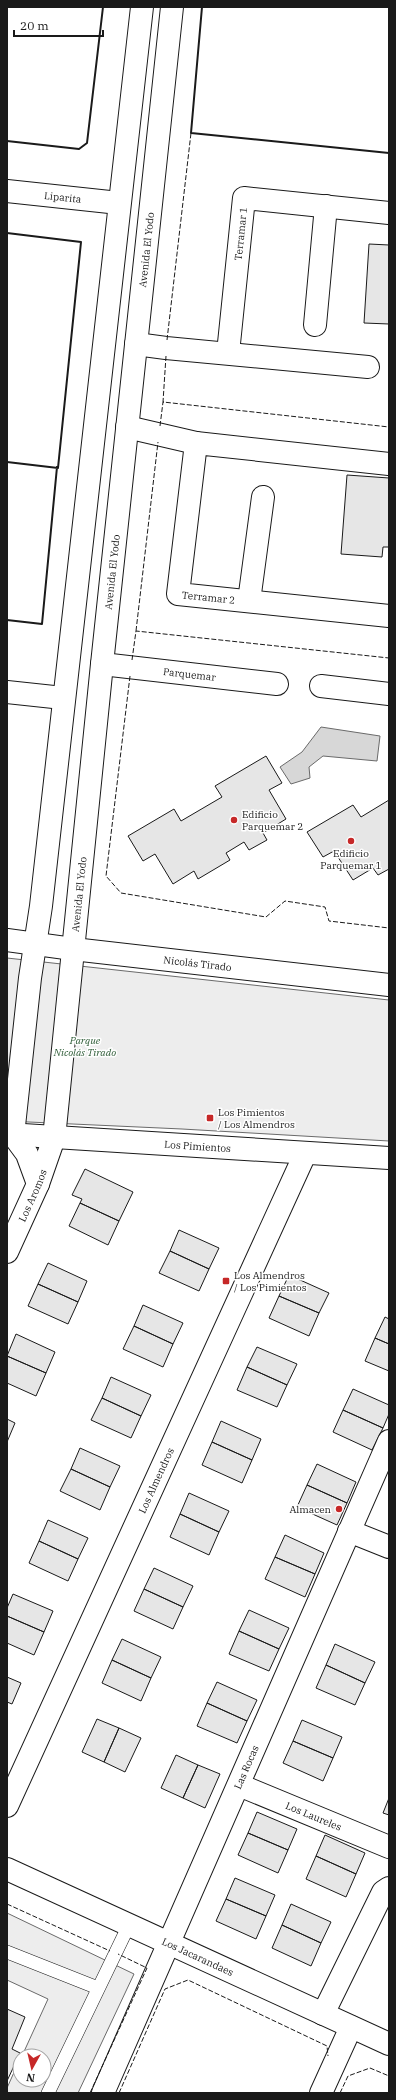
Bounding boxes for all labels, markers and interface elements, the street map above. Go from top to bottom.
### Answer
scale bar [14,12,103,38]
text: 20 m [20,18,49,33]
street label: Liparita [43,189,82,206]
street label: Terramar 1 [232,206,250,261]
street label: Avenida El Yodo [136,211,157,288]
street label: Avenida El Yodo [102,533,123,610]
street label: Terramar 2 [181,588,236,607]
street label: Parquemar [162,665,217,684]
place label: Edificio Parquemar 2 [242,808,303,833]
marker: Edificio Parquemar 2 [229,815,239,825]
marker: Edificio Parquemar 1 [346,836,356,846]
place label: Edificio Parquemar 1 [320,847,382,872]
street label: Avenida El Yodo [69,856,89,933]
street label: Nicolás Tirado [163,953,233,974]
park label: Parque Nicolás Tirado [53,1034,116,1059]
place label: Los Pimientos / Los Almendros [218,1106,295,1131]
marker: Los Pimientos / Los Almendros [205,1113,215,1123]
street label: Los Pimientos [164,1138,231,1155]
street label: Los Aromos [16,1168,50,1224]
place label: Los Almendros / Los Pimientos [234,1269,307,1294]
marker: Los Almendros / Los Pimientos [221,1276,231,1286]
street label: Los Almendros [136,1446,177,1516]
place label: Almacen [289,1503,332,1516]
marker: Almacen [334,1504,344,1514]
street label: Las Rocas [231,1743,262,1791]
street label: Los Laureles [284,1799,344,1834]
street label: Los Jacarandaes [160,1935,236,1979]
north arrow [12,2048,52,2088]
text: N [25,2070,36,2085]

